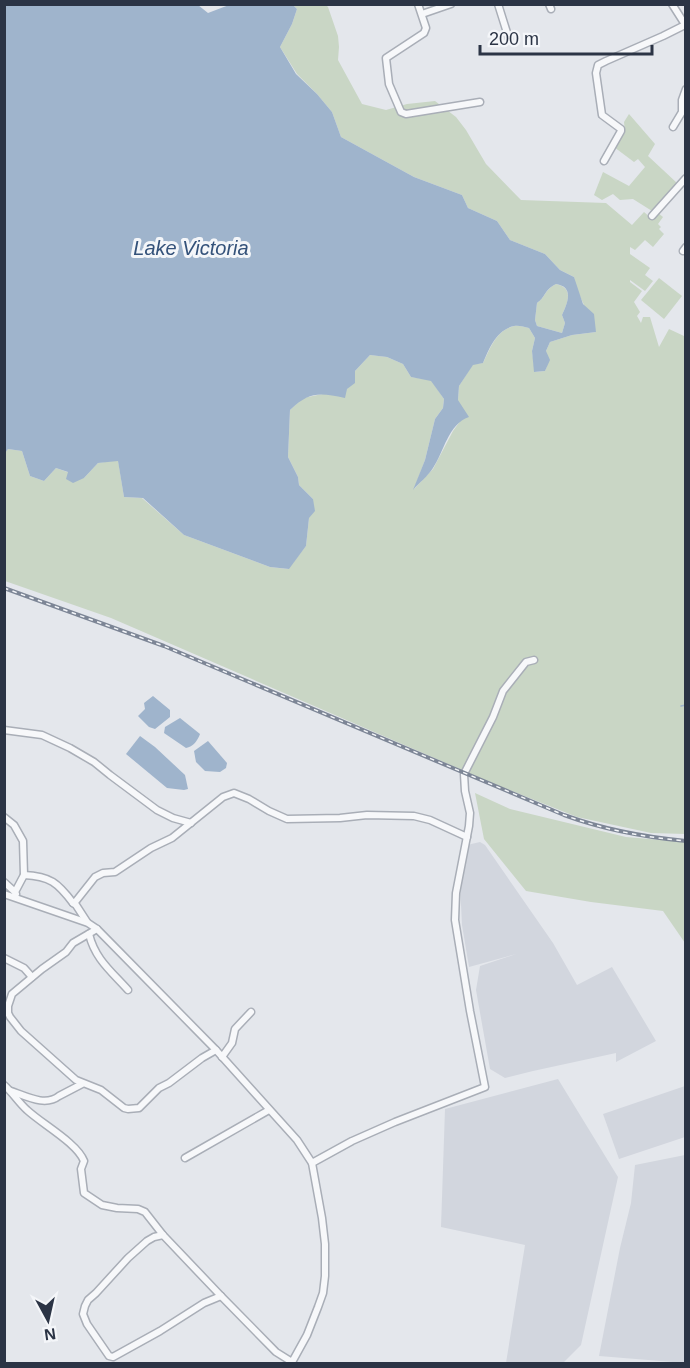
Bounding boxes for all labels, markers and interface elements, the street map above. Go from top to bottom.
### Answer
scale bar [480,18,652,56]
text: 200 m [489,29,539,49]
water label: Lake Victoria [133,237,249,259]
north arrow [18,1290,78,1350]
text: N [43,1325,57,1344]

